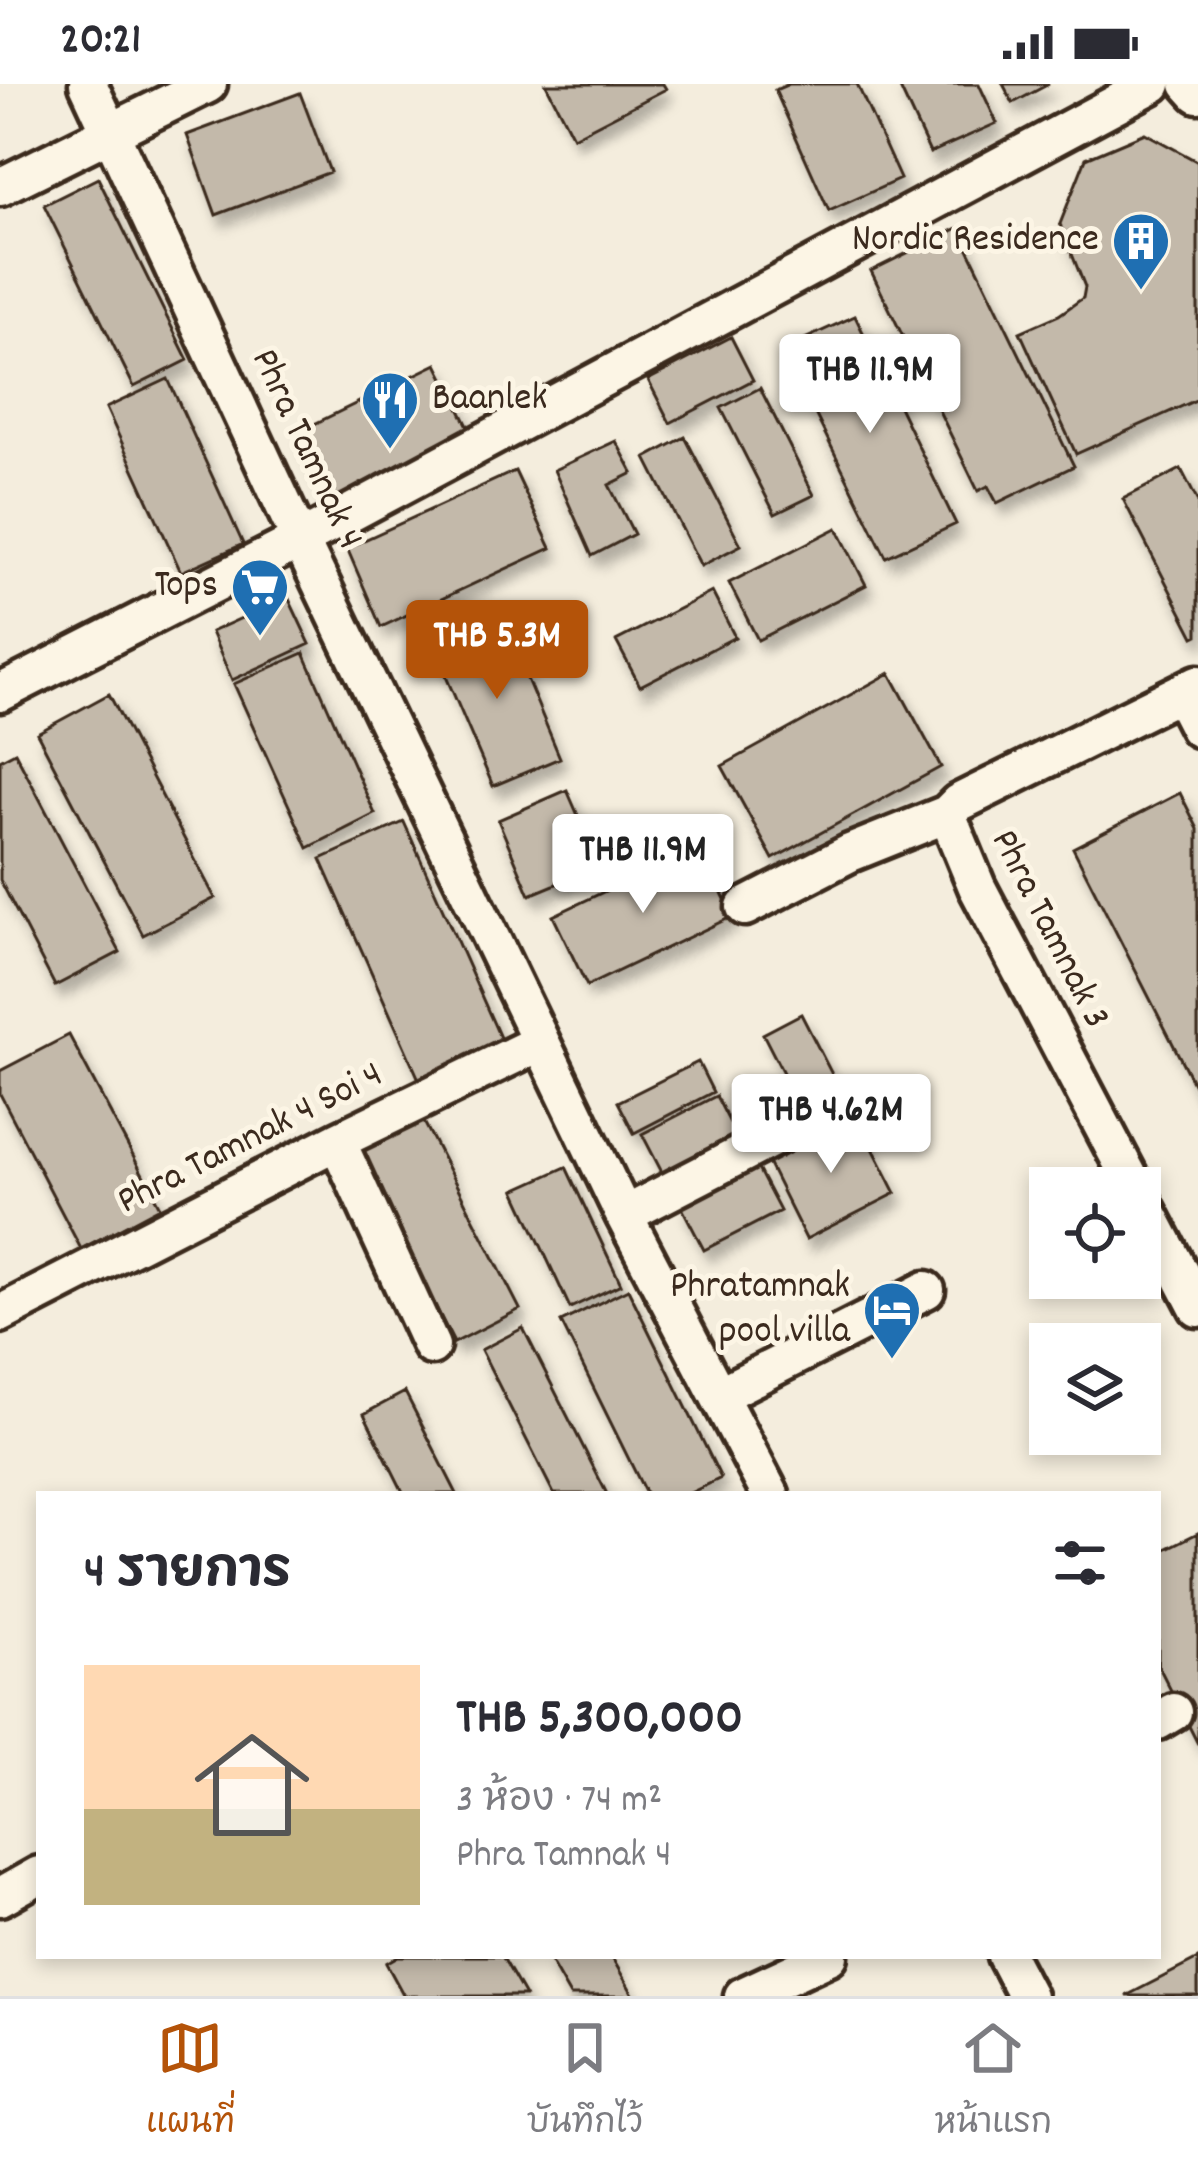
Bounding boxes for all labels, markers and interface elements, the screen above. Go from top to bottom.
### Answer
text: 20:21 [60,10,141,74]
building icon: Nordic Residence [1110,210,1172,292]
place label: Nordic Residence [852,214,1099,269]
pin: THB 11.9M [733,334,1007,436]
street label: Phra Tamnak 4 [235,341,375,559]
text: THB 11.9M [806,345,934,400]
restaurant icon: Baanlek [359,369,421,451]
place label: Baanlek [432,373,548,428]
supermarket icon: Tops [229,556,291,638]
place label: Tops [154,560,218,615]
pin: THB 5.3M [373,600,621,702]
text: THB 5.3M [433,611,561,666]
pin: THB 11.9M [506,814,780,916]
street label: Phra Tamnak 3 [974,821,1122,1039]
text: THB 11.9M [579,825,707,880]
street label: Phra Tamnak 4 Soi 4 [109,1049,393,1231]
pin: THB 4.62M [694,1074,968,1176]
text: THB 4.62M [759,1085,903,1140]
map controls [1029,1167,1161,1455]
button: locate [1029,1167,1161,1299]
place label: Phratamnak pool villa [670,1261,851,1361]
hotel icon: Phratamnak pool villa [861,1279,923,1361]
button: layers [1029,1323,1161,1455]
icon: filters [1047,1530,1113,1596]
text: 4 รายการ [84,1539,291,1611]
text: THB 5,300,000 [456,1685,743,1757]
icon: home [180,1713,324,1857]
text: 3 ห้อง · 74 m² [456,1775,662,1830]
text: Phra Tamnak 4 [456,1830,671,1885]
tab: แผนที่ [146,2015,235,2149]
tab: บันทึกไว้ [527,2015,643,2149]
tab: หน้าแรก [934,2015,1052,2149]

